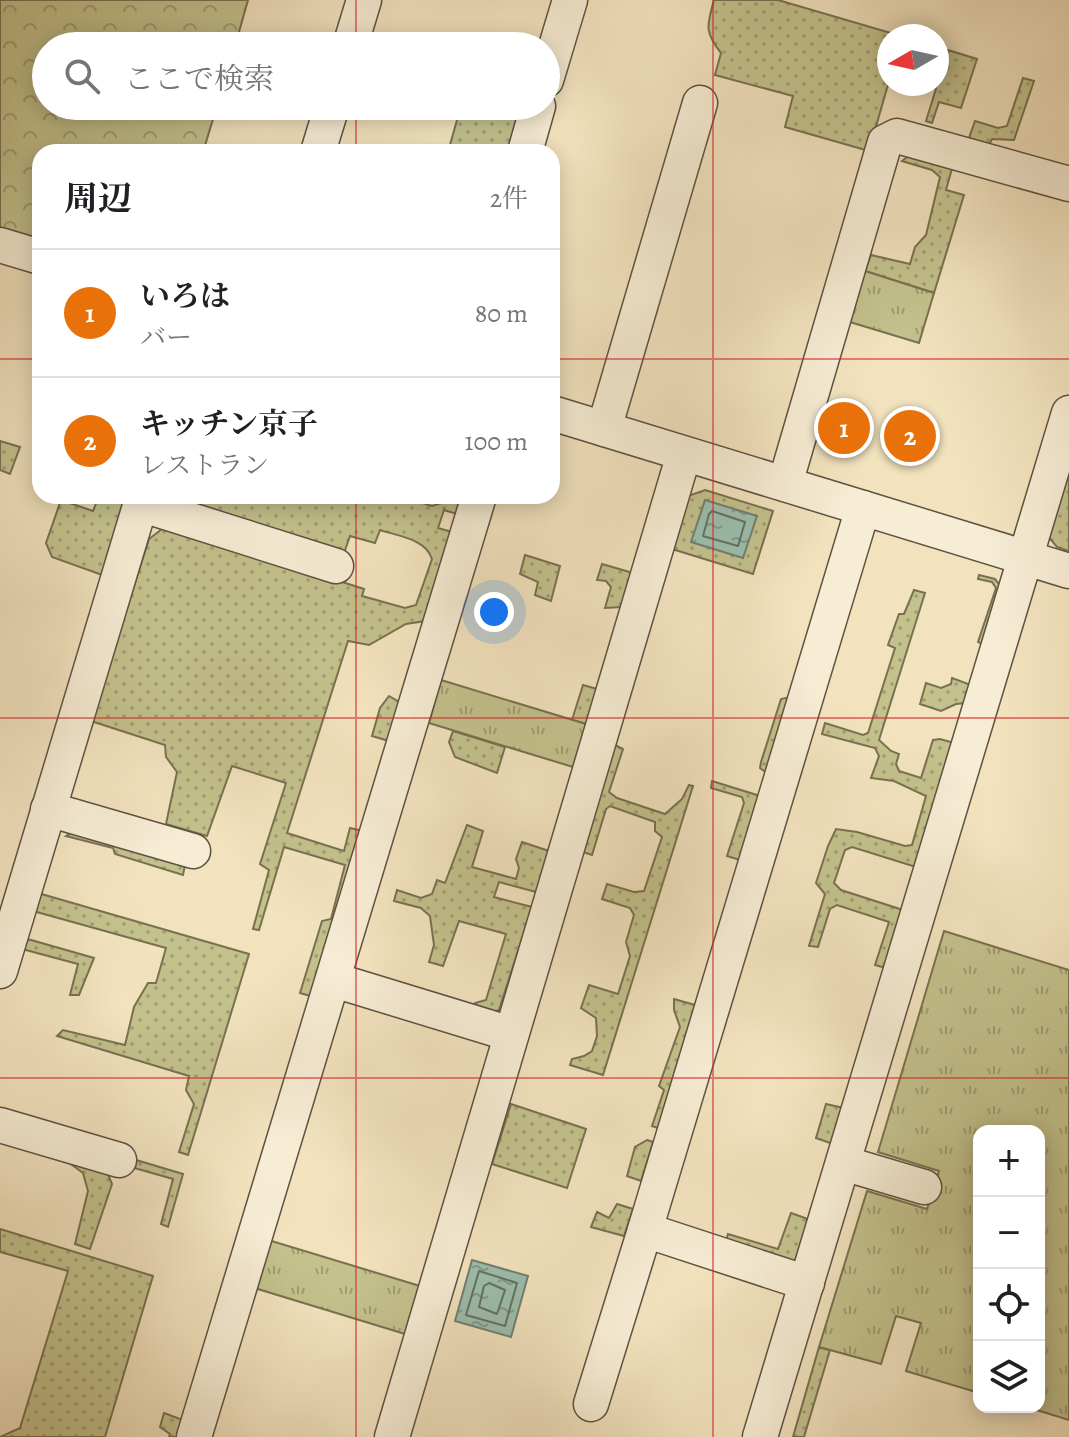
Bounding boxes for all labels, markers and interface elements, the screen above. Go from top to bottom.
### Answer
north arrow [877,24,949,96]
search box [32,32,560,120]
icon: search [60,54,104,98]
text: ここで検索 [124,59,274,99]
text: 周辺 [64,175,132,222]
text: 2件 [490,181,528,216]
text: いろは [140,276,230,316]
text: 1 [85,296,95,331]
text: 80 m [475,296,528,331]
text: バー [140,320,192,355]
pin: 1 [818,398,870,458]
text: キッチン京子 [140,404,318,444]
pin: 2 [884,406,936,466]
text: 2 [84,424,96,459]
text: 100 m [465,424,528,459]
text: レストラン [140,448,269,483]
your location [474,592,514,632]
map controls [973,1125,1045,1413]
button: + [973,1125,1045,1197]
button: − [973,1197,1045,1269]
button: locate [973,1269,1045,1341]
button: layers [973,1341,1045,1413]

